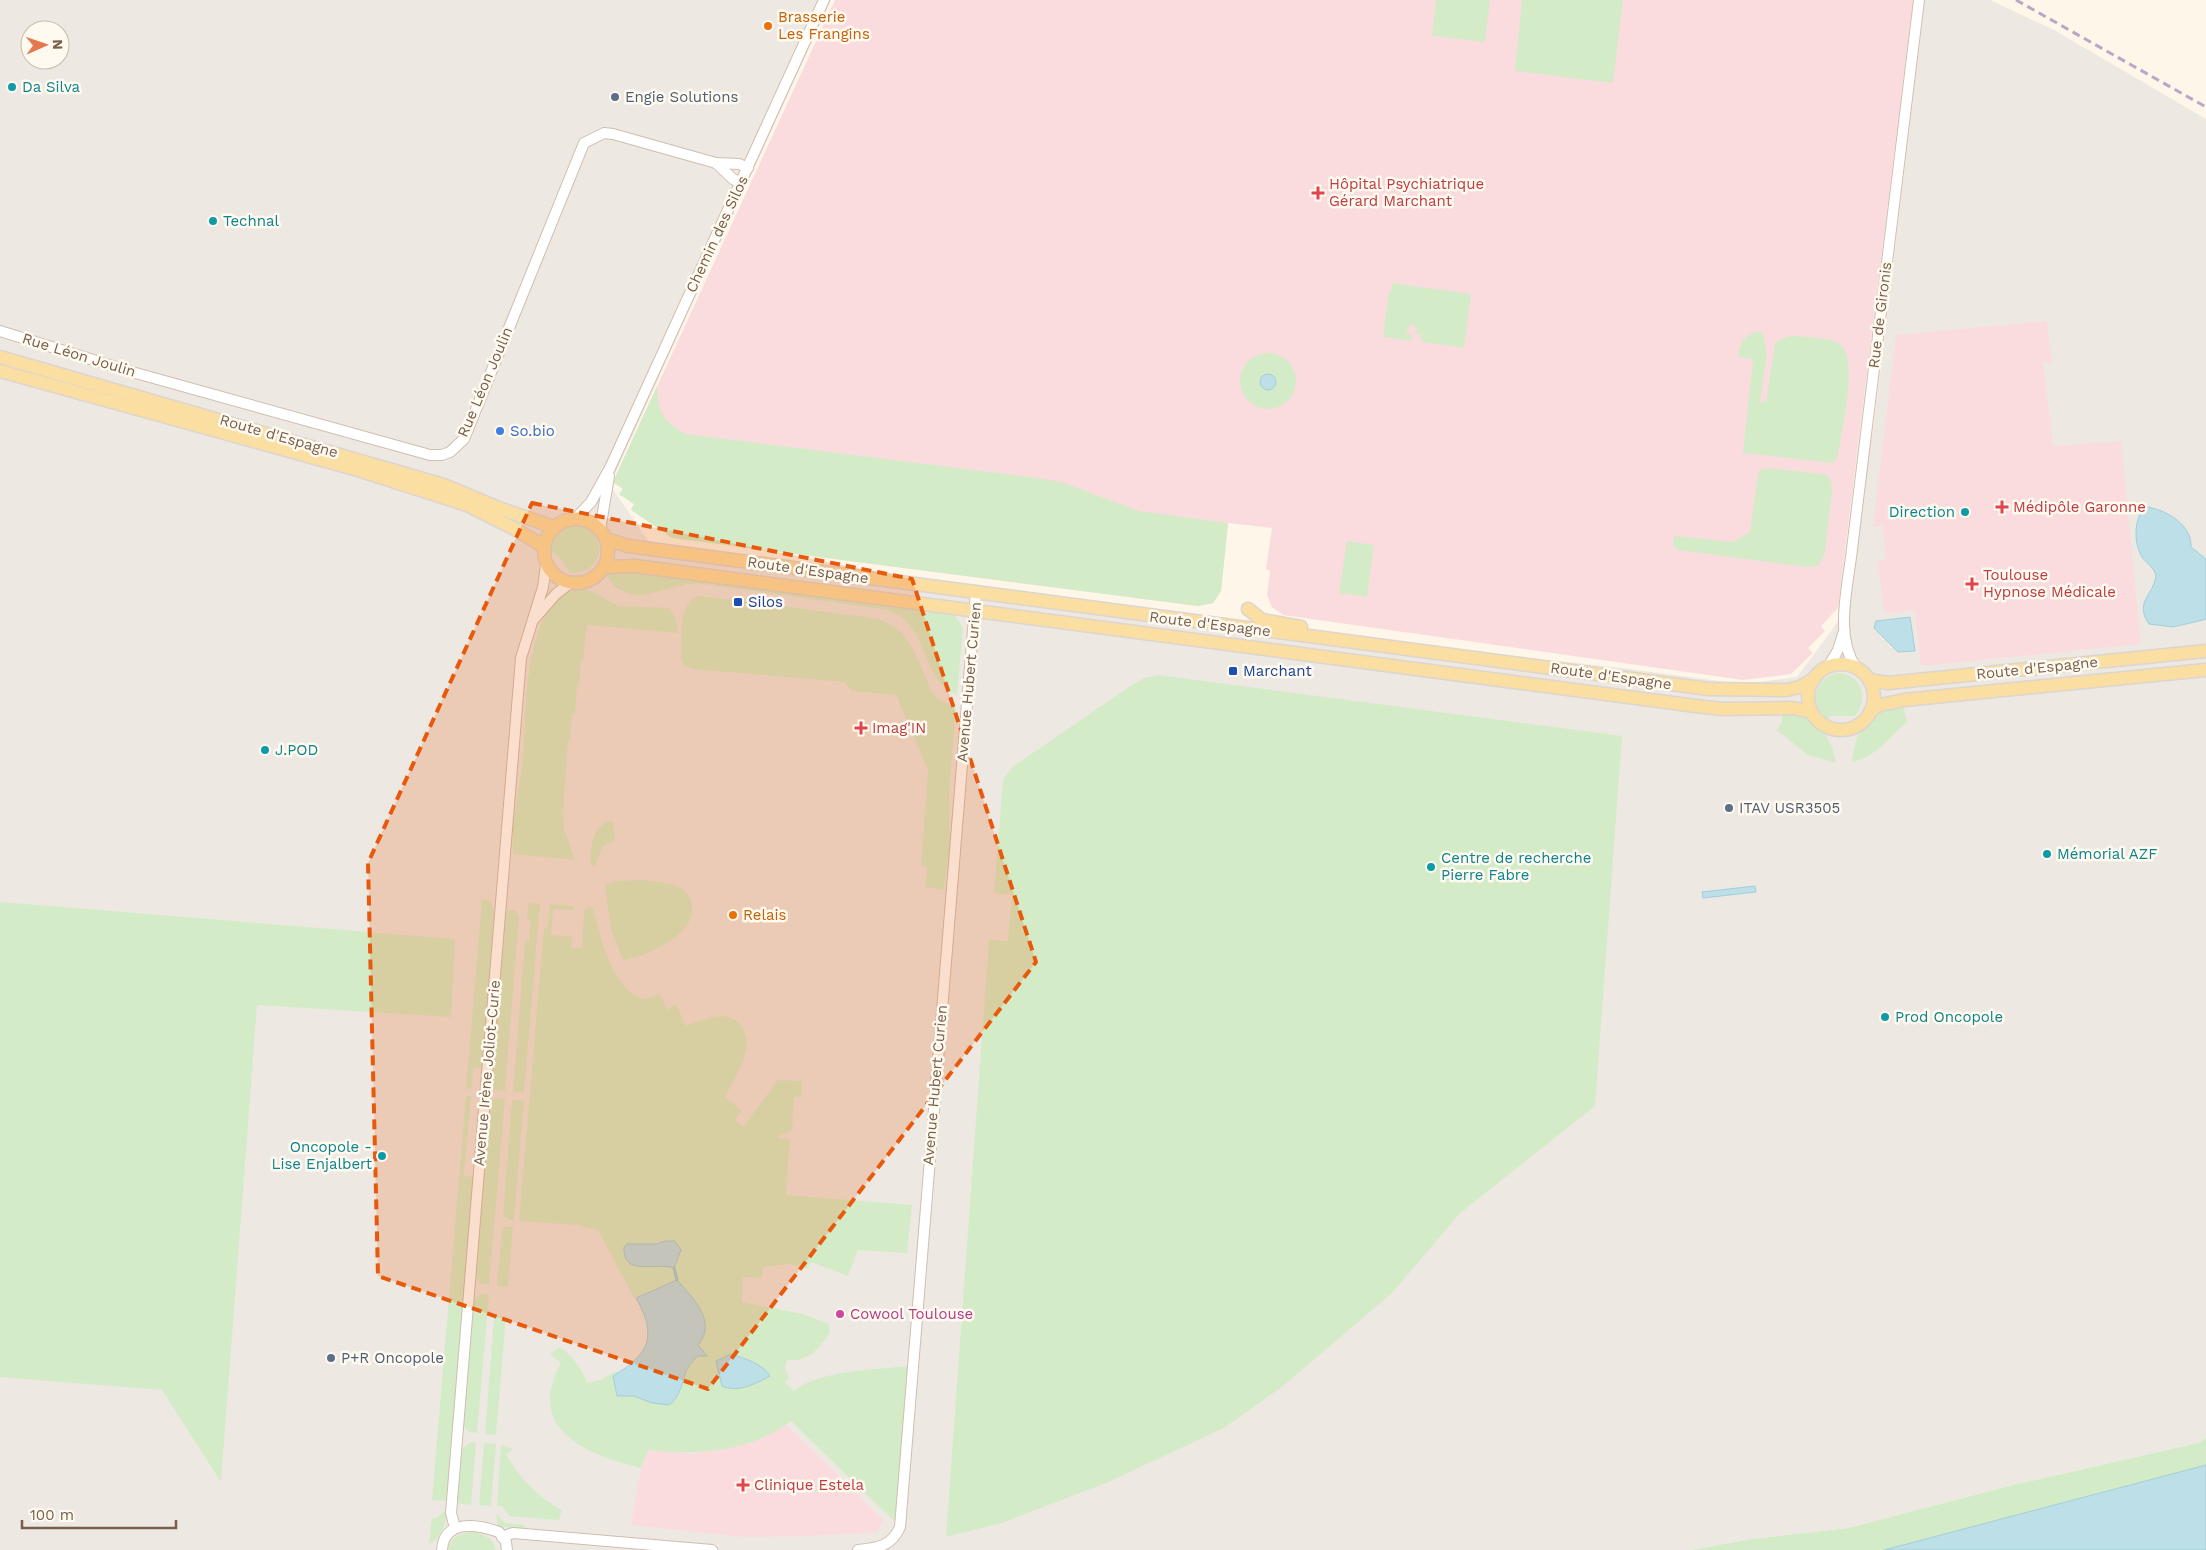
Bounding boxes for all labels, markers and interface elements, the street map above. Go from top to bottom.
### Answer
place label: Brasserie Les Frangins [778,8,870,43]
north arrow [20,20,70,70]
marker: Brasserie Les Frangins [762,20,774,32]
text: N [50,39,66,50]
place label: Da Silva [22,78,81,96]
marker: Da Silva [6,81,18,93]
place label: Engie Solutions [625,88,739,106]
marker: Engie Solutions [609,91,621,103]
street label: Chemin des Silos [682,173,752,295]
place label: Hôpital Psychiatrique Gérard Marchant [1329,175,1484,210]
marker: Hôpital Psychiatrique Gérard Marchant [1311,186,1325,200]
place label: Technal [223,212,280,230]
marker: Technal [207,215,219,227]
street label: Rue de Gironis [1865,261,1895,369]
street label: Rue Léon Joulin [454,324,516,440]
street label: Rue Léon Joulin [20,329,138,381]
street label: Route d'Espagne [218,411,340,461]
place label: So.bio [510,422,555,440]
marker: So.bio [494,425,506,437]
place label: Médipôle Garonne [2013,498,2146,516]
marker: Médipôle Garonne [1995,500,2009,514]
place label: Direction [1889,503,1955,521]
marker: Direction [1959,506,1971,518]
street label: Route d'Espagne [746,553,870,587]
place label: Toulouse Hypnose Médicale [1983,566,2116,601]
marker: Toulouse Hypnose Médicale [1965,577,1979,591]
place label: Silos [748,593,783,611]
marker: Silos [732,596,744,608]
street label: Avenue Hubert Curien [953,601,985,763]
street label: Route d'Espagne [1148,608,1272,640]
street label: Route d'Espagne [1975,653,2099,683]
street label: Route d'Espagne [1549,659,1673,693]
place label: Marchant [1243,662,1312,680]
marker: Marchant [1227,665,1239,677]
place label: Imag'IN [872,719,926,737]
marker: Imag'IN [854,721,868,735]
place label: J.POD [275,741,318,759]
marker: J.POD [259,744,271,756]
place label: ITAV USR3505 [1739,799,1840,817]
marker: ITAV USR3505 [1723,802,1735,814]
place label: Mémorial AZF [2057,845,2157,863]
marker: Mémorial AZF [2041,848,2053,860]
place label: Centre de recherche Pierre Fabre [1441,849,1591,884]
marker: Centre de recherche Pierre Fabre [1425,861,1437,873]
place label: Relais [743,906,786,924]
marker: Relais [727,909,739,921]
street label: Avenue Irène Joliot-Curie [470,979,504,1167]
street label: Avenue Hubert Curien [919,1004,951,1166]
place label: Prod Oncopole [1895,1008,2003,1026]
marker: Prod Oncopole [1879,1011,1891,1023]
place label: Oncopole - Lise Enjalbert [271,1138,373,1173]
marker: Oncopole - Lise Enjalbert [376,1150,388,1162]
place label: Cowool Toulouse [850,1305,973,1323]
marker: Cowool Toulouse [834,1308,846,1320]
place label: P+R Oncopole [341,1349,444,1367]
marker: P+R Oncopole [325,1352,337,1364]
place label: Clinique Estela [754,1476,865,1494]
marker: Clinique Estela [736,1478,750,1492]
scale bar [22,1498,176,1530]
text: 100 m [30,1506,74,1524]

